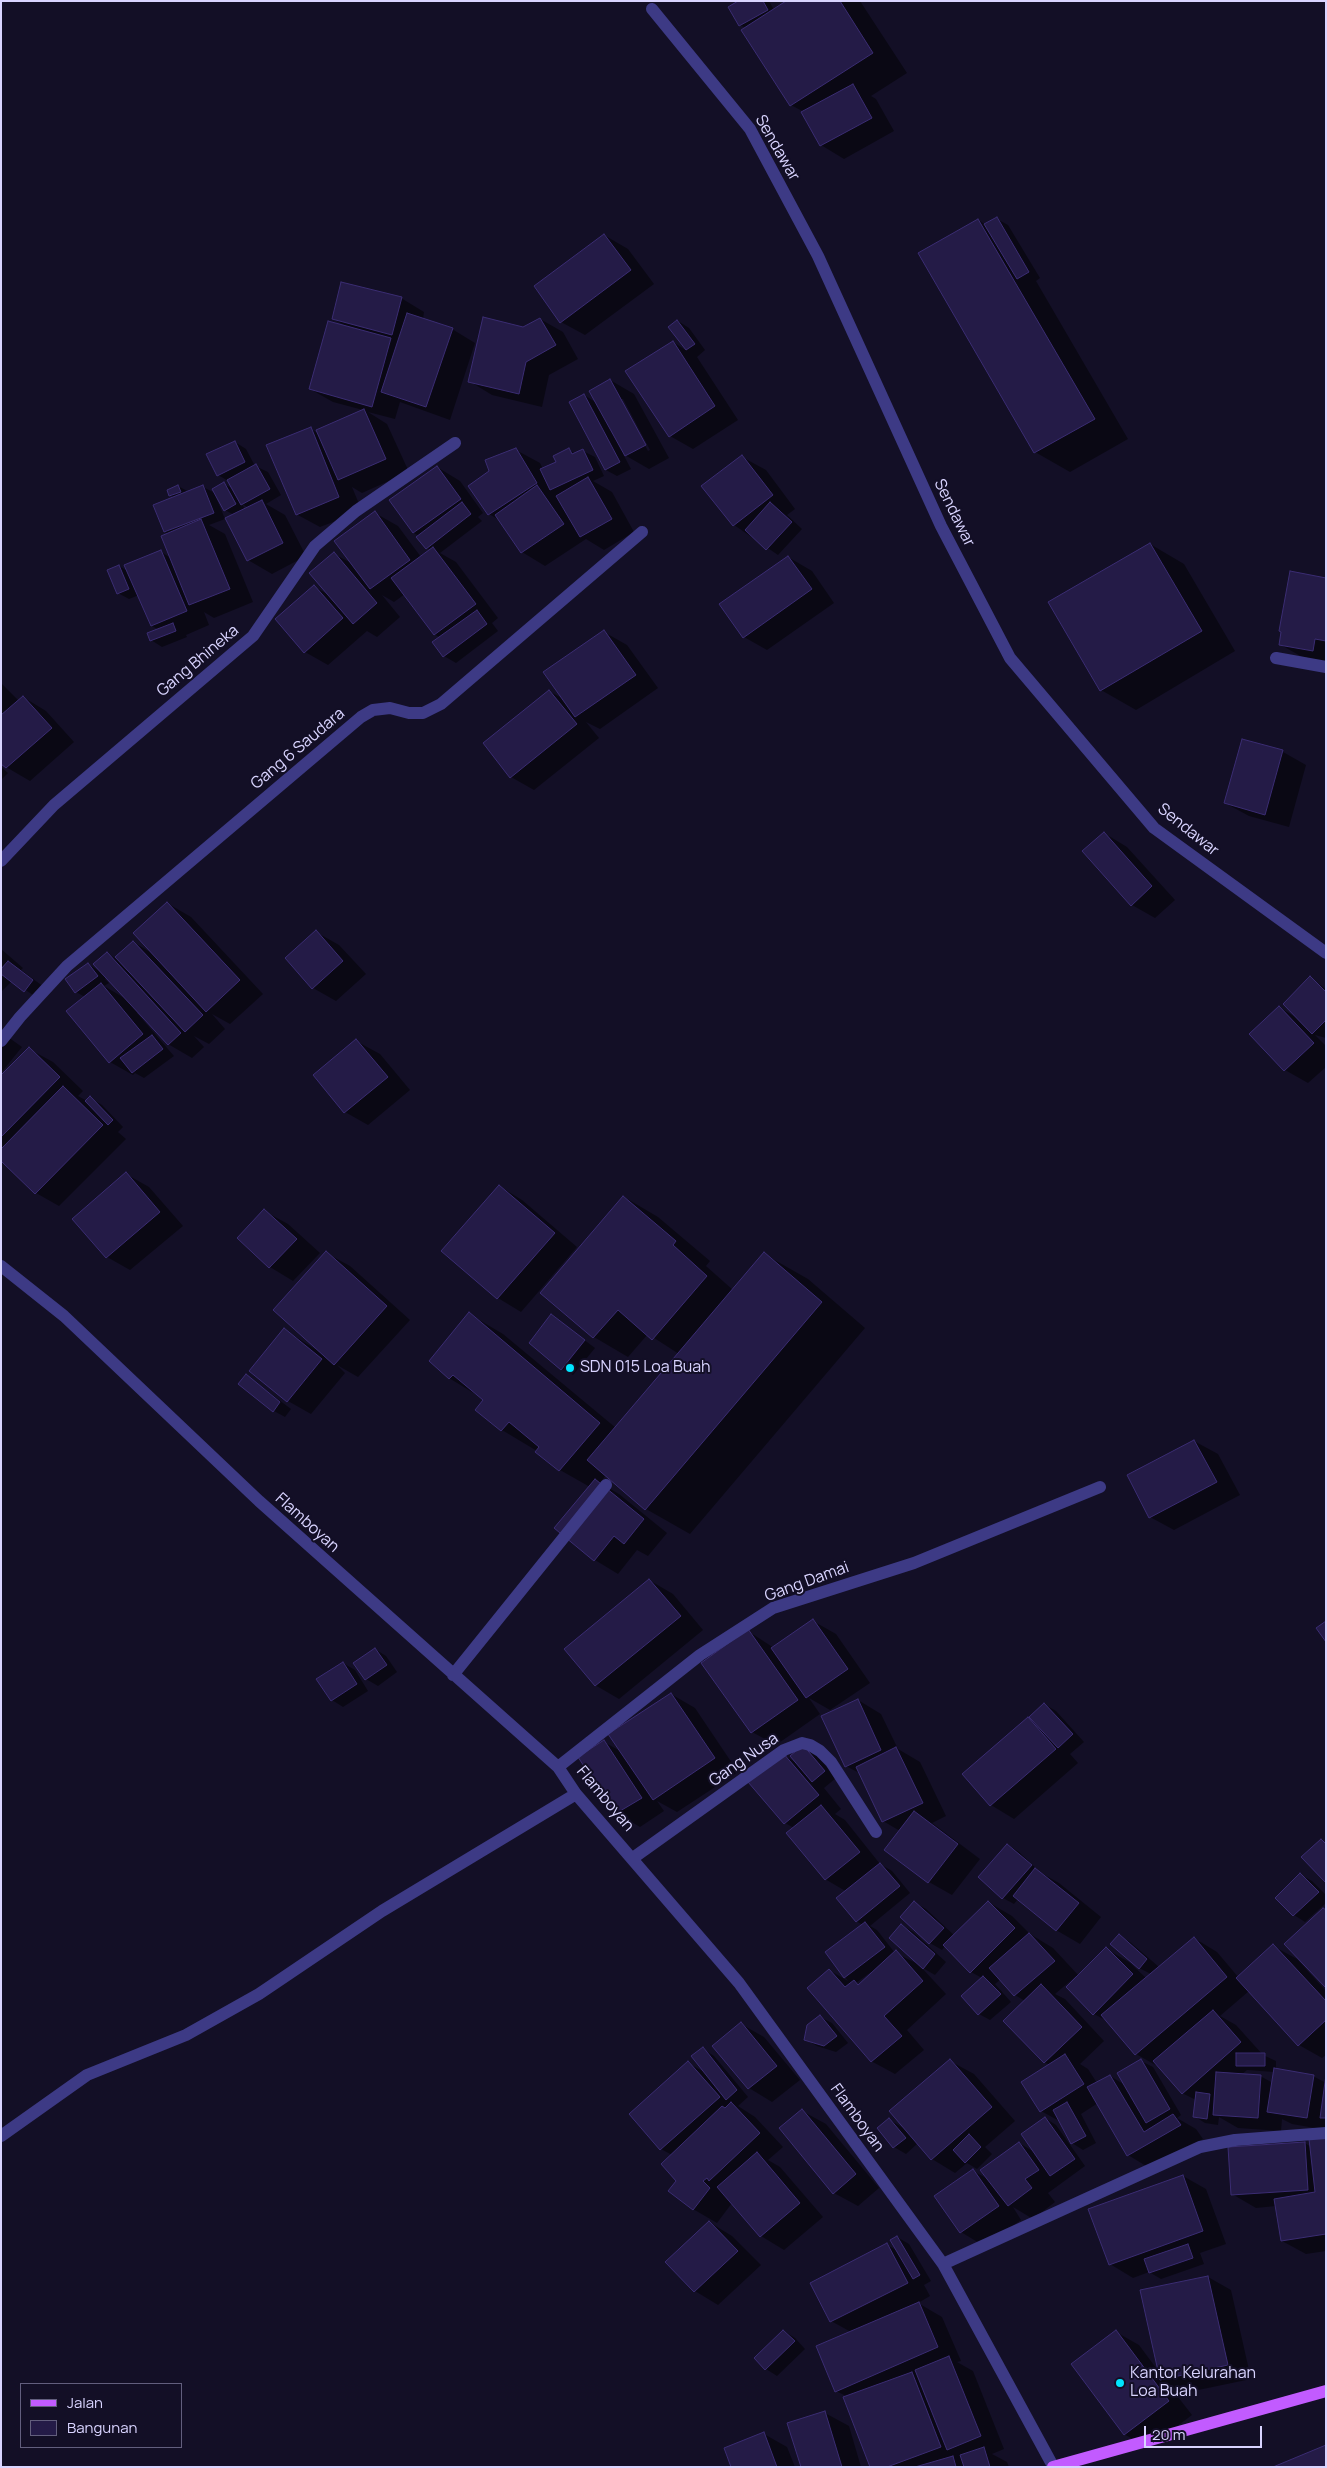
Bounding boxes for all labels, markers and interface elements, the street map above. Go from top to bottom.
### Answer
street label: Sendawar [750,112,804,184]
street label: Sendawar [929,476,979,550]
street label: Gang Bhineka [153,621,243,701]
street label: Gang 6 Saudara [247,704,349,794]
street label: Sendawar [1154,800,1222,860]
place label: SDN 015 Loa Buah [580,1358,711,1378]
marker: SDN 015 Loa Buah [564,1362,576,1374]
street label: Flamboyan [271,1489,343,1557]
street label: Gang Damai [762,1558,852,1606]
street label: Gang Nusa [706,1729,782,1791]
street label: Flamboyan [572,1762,638,1836]
street label: Flamboyan [826,2080,888,2156]
place label: Kantor Kelurahan Loa Buah [1130,2364,1256,2402]
marker: Kantor Kelurahan Loa Buah [1114,2377,1126,2389]
legend [20,2383,182,2448]
text: Jalan [67,2392,103,2413]
scale bar [1147,2416,1264,2448]
text: Bangunan [67,2417,137,2438]
text: 20 m [1152,2424,1185,2445]

